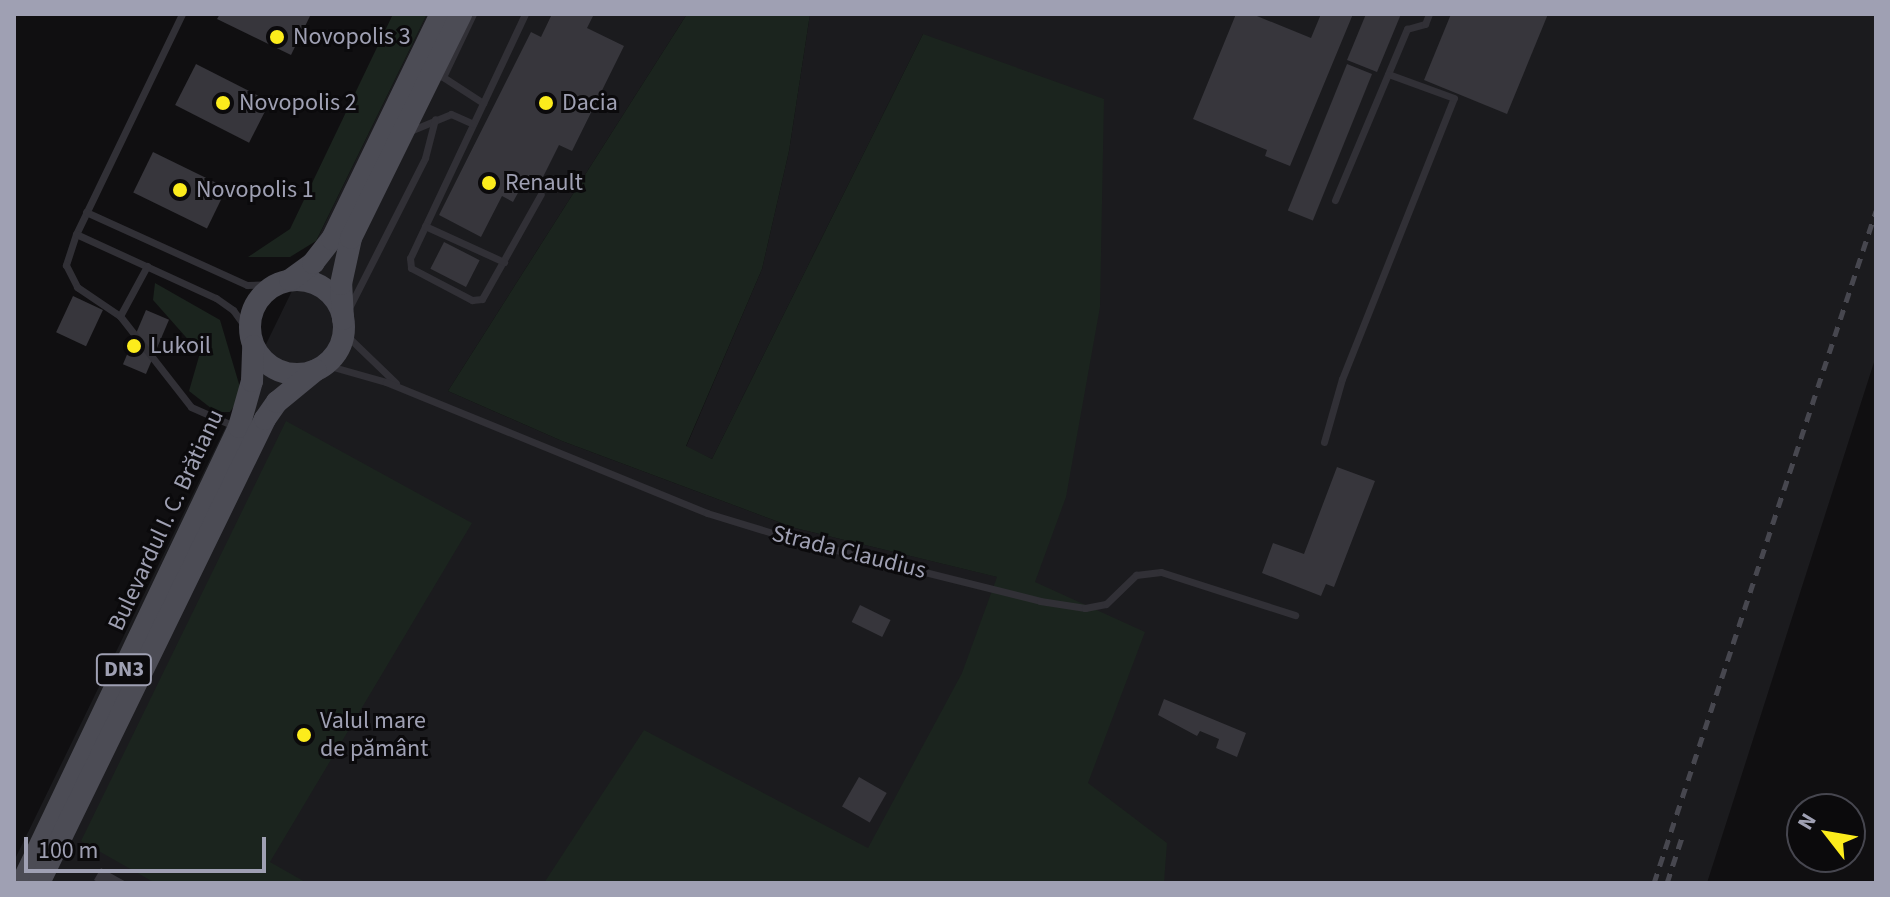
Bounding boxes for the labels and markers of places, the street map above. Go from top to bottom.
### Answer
place label: Novopolis 3 [293,23,411,51]
marker: Novopolis 3 [268,28,286,46]
place label: Novopolis 2 [239,89,357,117]
place label: Dacia [562,89,618,117]
marker: Novopolis 2 [214,94,232,112]
marker: Dacia [537,94,555,112]
place label: Renault [505,169,583,197]
marker: Renault [480,174,498,192]
place label: Novopolis 1 [196,176,314,204]
marker: Novopolis 1 [171,181,189,199]
place label: Lukoil [150,332,211,360]
marker: Lukoil [125,337,143,355]
place label: Valul mare de pământ [320,707,428,763]
marker: Valul mare de pământ [295,726,313,744]

